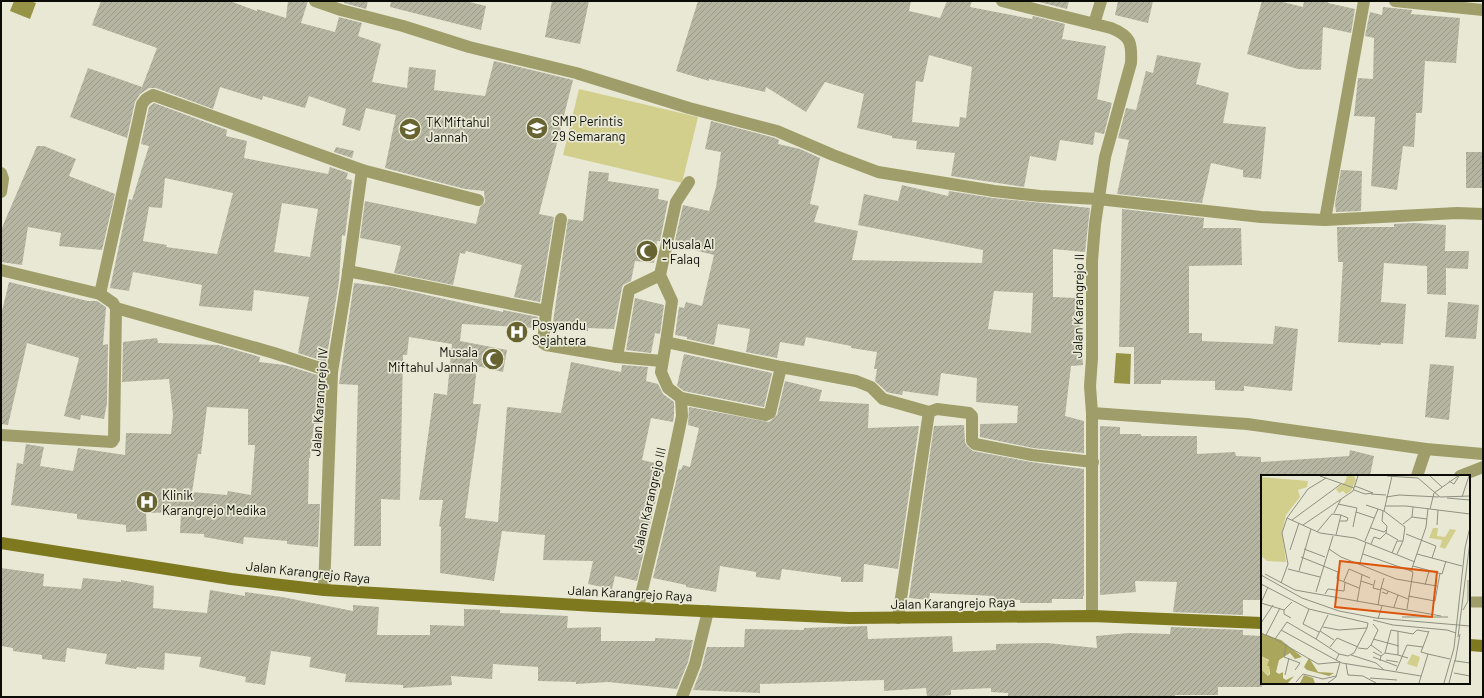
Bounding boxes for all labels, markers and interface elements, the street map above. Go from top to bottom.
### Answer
place label: SMP Perintis 29 Semarang [552,113,626,144]
place label: TK Miftahul Jannah [426,114,490,145]
school or university icon: SMP Perintis 29 Semarang [524,115,550,141]
school or university icon: TK Miftahul Jannah [397,116,423,142]
place label: Musala Al - Falaq [662,236,714,267]
mosque icon: Musala Al - Falaq [634,238,660,264]
street label: Jalan Karangrejo II [1069,254,1087,358]
place label: Posyandu Sejahtera [532,317,586,348]
hospital icon: Posyandu Sejahtera [504,319,530,345]
place label: Musala Miftahul Jannah [388,344,478,375]
mosque icon: Musala Miftahul Jannah [480,346,506,372]
street label: Jalan Karangrejo IV [307,347,331,457]
street label: Jalan Karangrejo III [629,446,669,554]
inset map [1261,475,1470,684]
place label: Klinik Karangrejo Medika [162,487,266,518]
hospital icon: Klinik Karangrejo Medika [134,489,160,515]
street label: Jalan Karangrejo Raya [245,558,371,586]
street label: Jalan Karangrejo Raya [567,582,693,604]
street label: Jalan Karangrejo Raya [890,594,1016,612]

